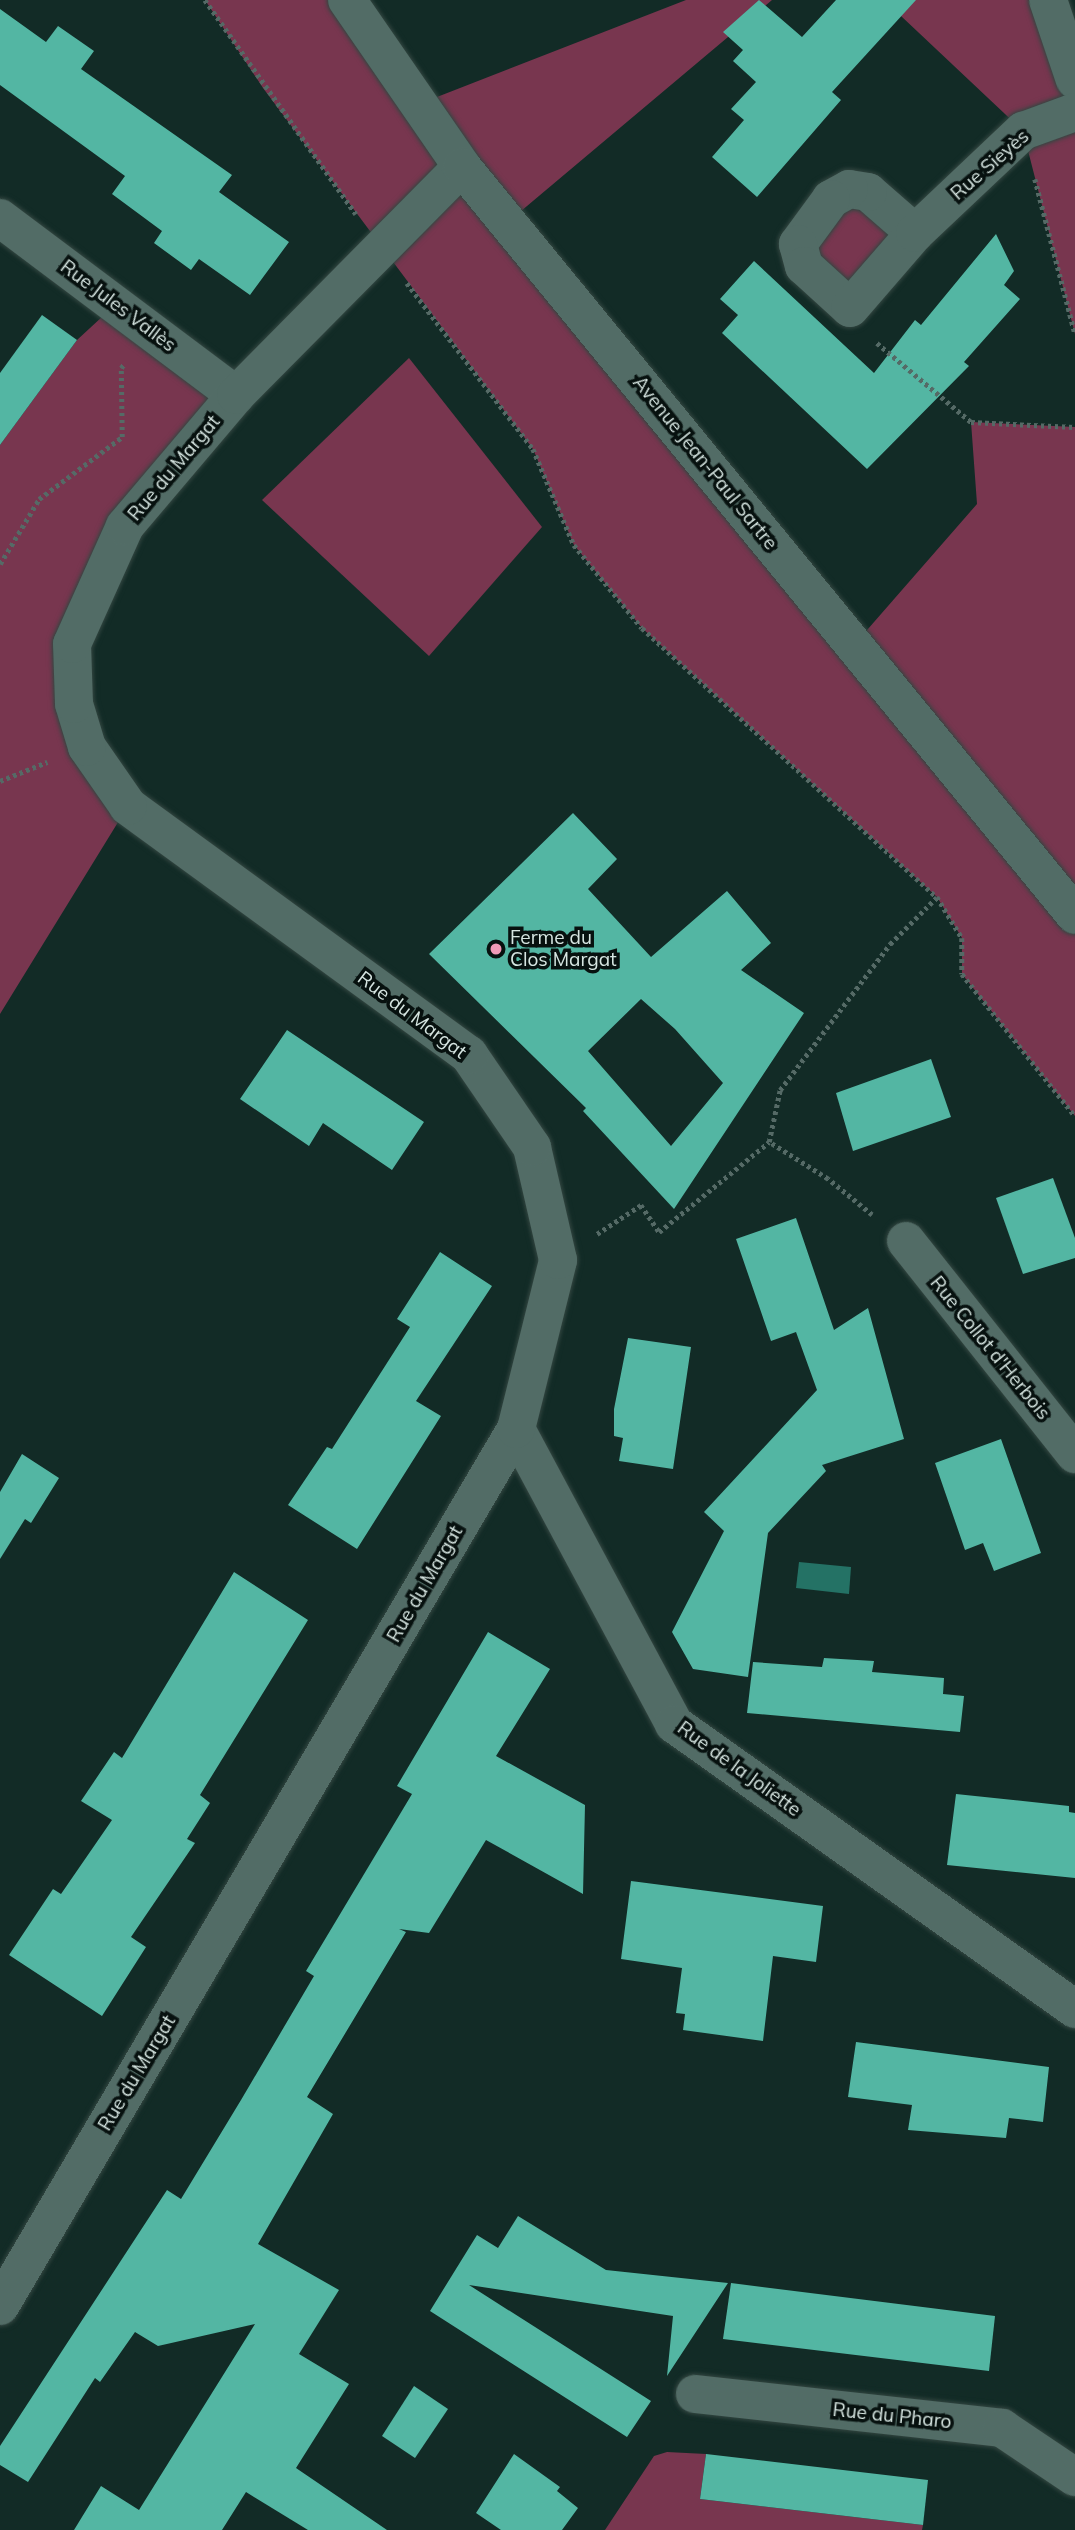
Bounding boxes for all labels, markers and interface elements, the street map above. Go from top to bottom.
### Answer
street label: Rue Sieyès [946,125,1034,205]
street label: Rue Jules Vallès [56,255,180,357]
street label: Avenue Jean-Paul Sartre [628,372,782,554]
street label: Rue du Margat [123,411,225,525]
place label: Ferme du Clos Margat [510,927,617,971]
marker: Ferme du Clos Margat [488,941,504,957]
street label: Rue du Margat [353,967,471,1063]
street label: Rue Collot d'Herbois [925,1272,1055,1424]
street label: Rue du Margat [382,1522,468,1646]
street label: Rue de la Joliette [673,1717,805,1821]
street label: Rue du Margat [94,2011,180,2135]
street label: Rue du Pharo [832,2398,952,2434]

